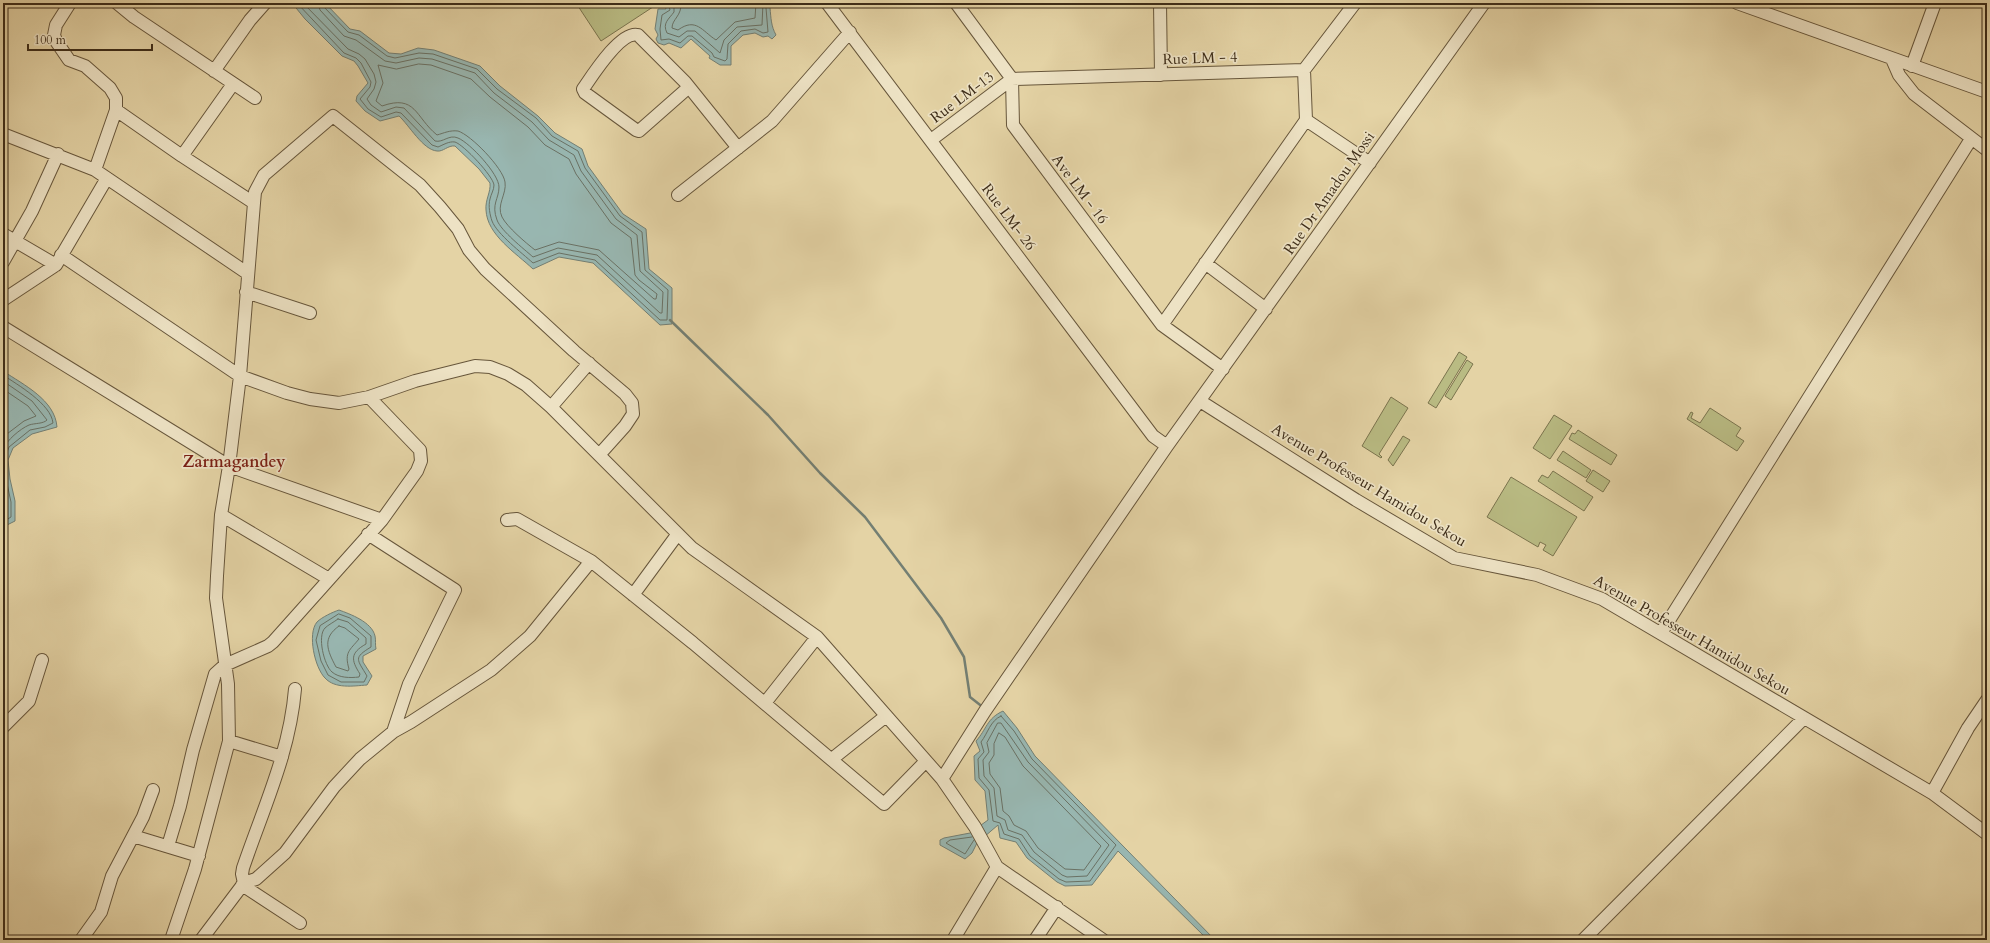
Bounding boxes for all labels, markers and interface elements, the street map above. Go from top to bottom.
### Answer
scale bar [28,26,152,52]
text: 100 m [34,32,67,48]
street label: Rue LM - 4 [1162,47,1238,69]
street label: Rue LM-13 [926,67,998,127]
street label: Rue Dr Amadou Mossi [1279,128,1379,258]
street label: Ave LM - 16 [1047,150,1113,228]
street label: Rue LM- 26 [977,180,1041,255]
street label: Avenue Professeur Hamidou Sekou [1268,419,1470,551]
district label: Zarmagandey [183,451,285,473]
street label: Avenue Professeur Hamidou Sekou [1590,570,1794,700]

